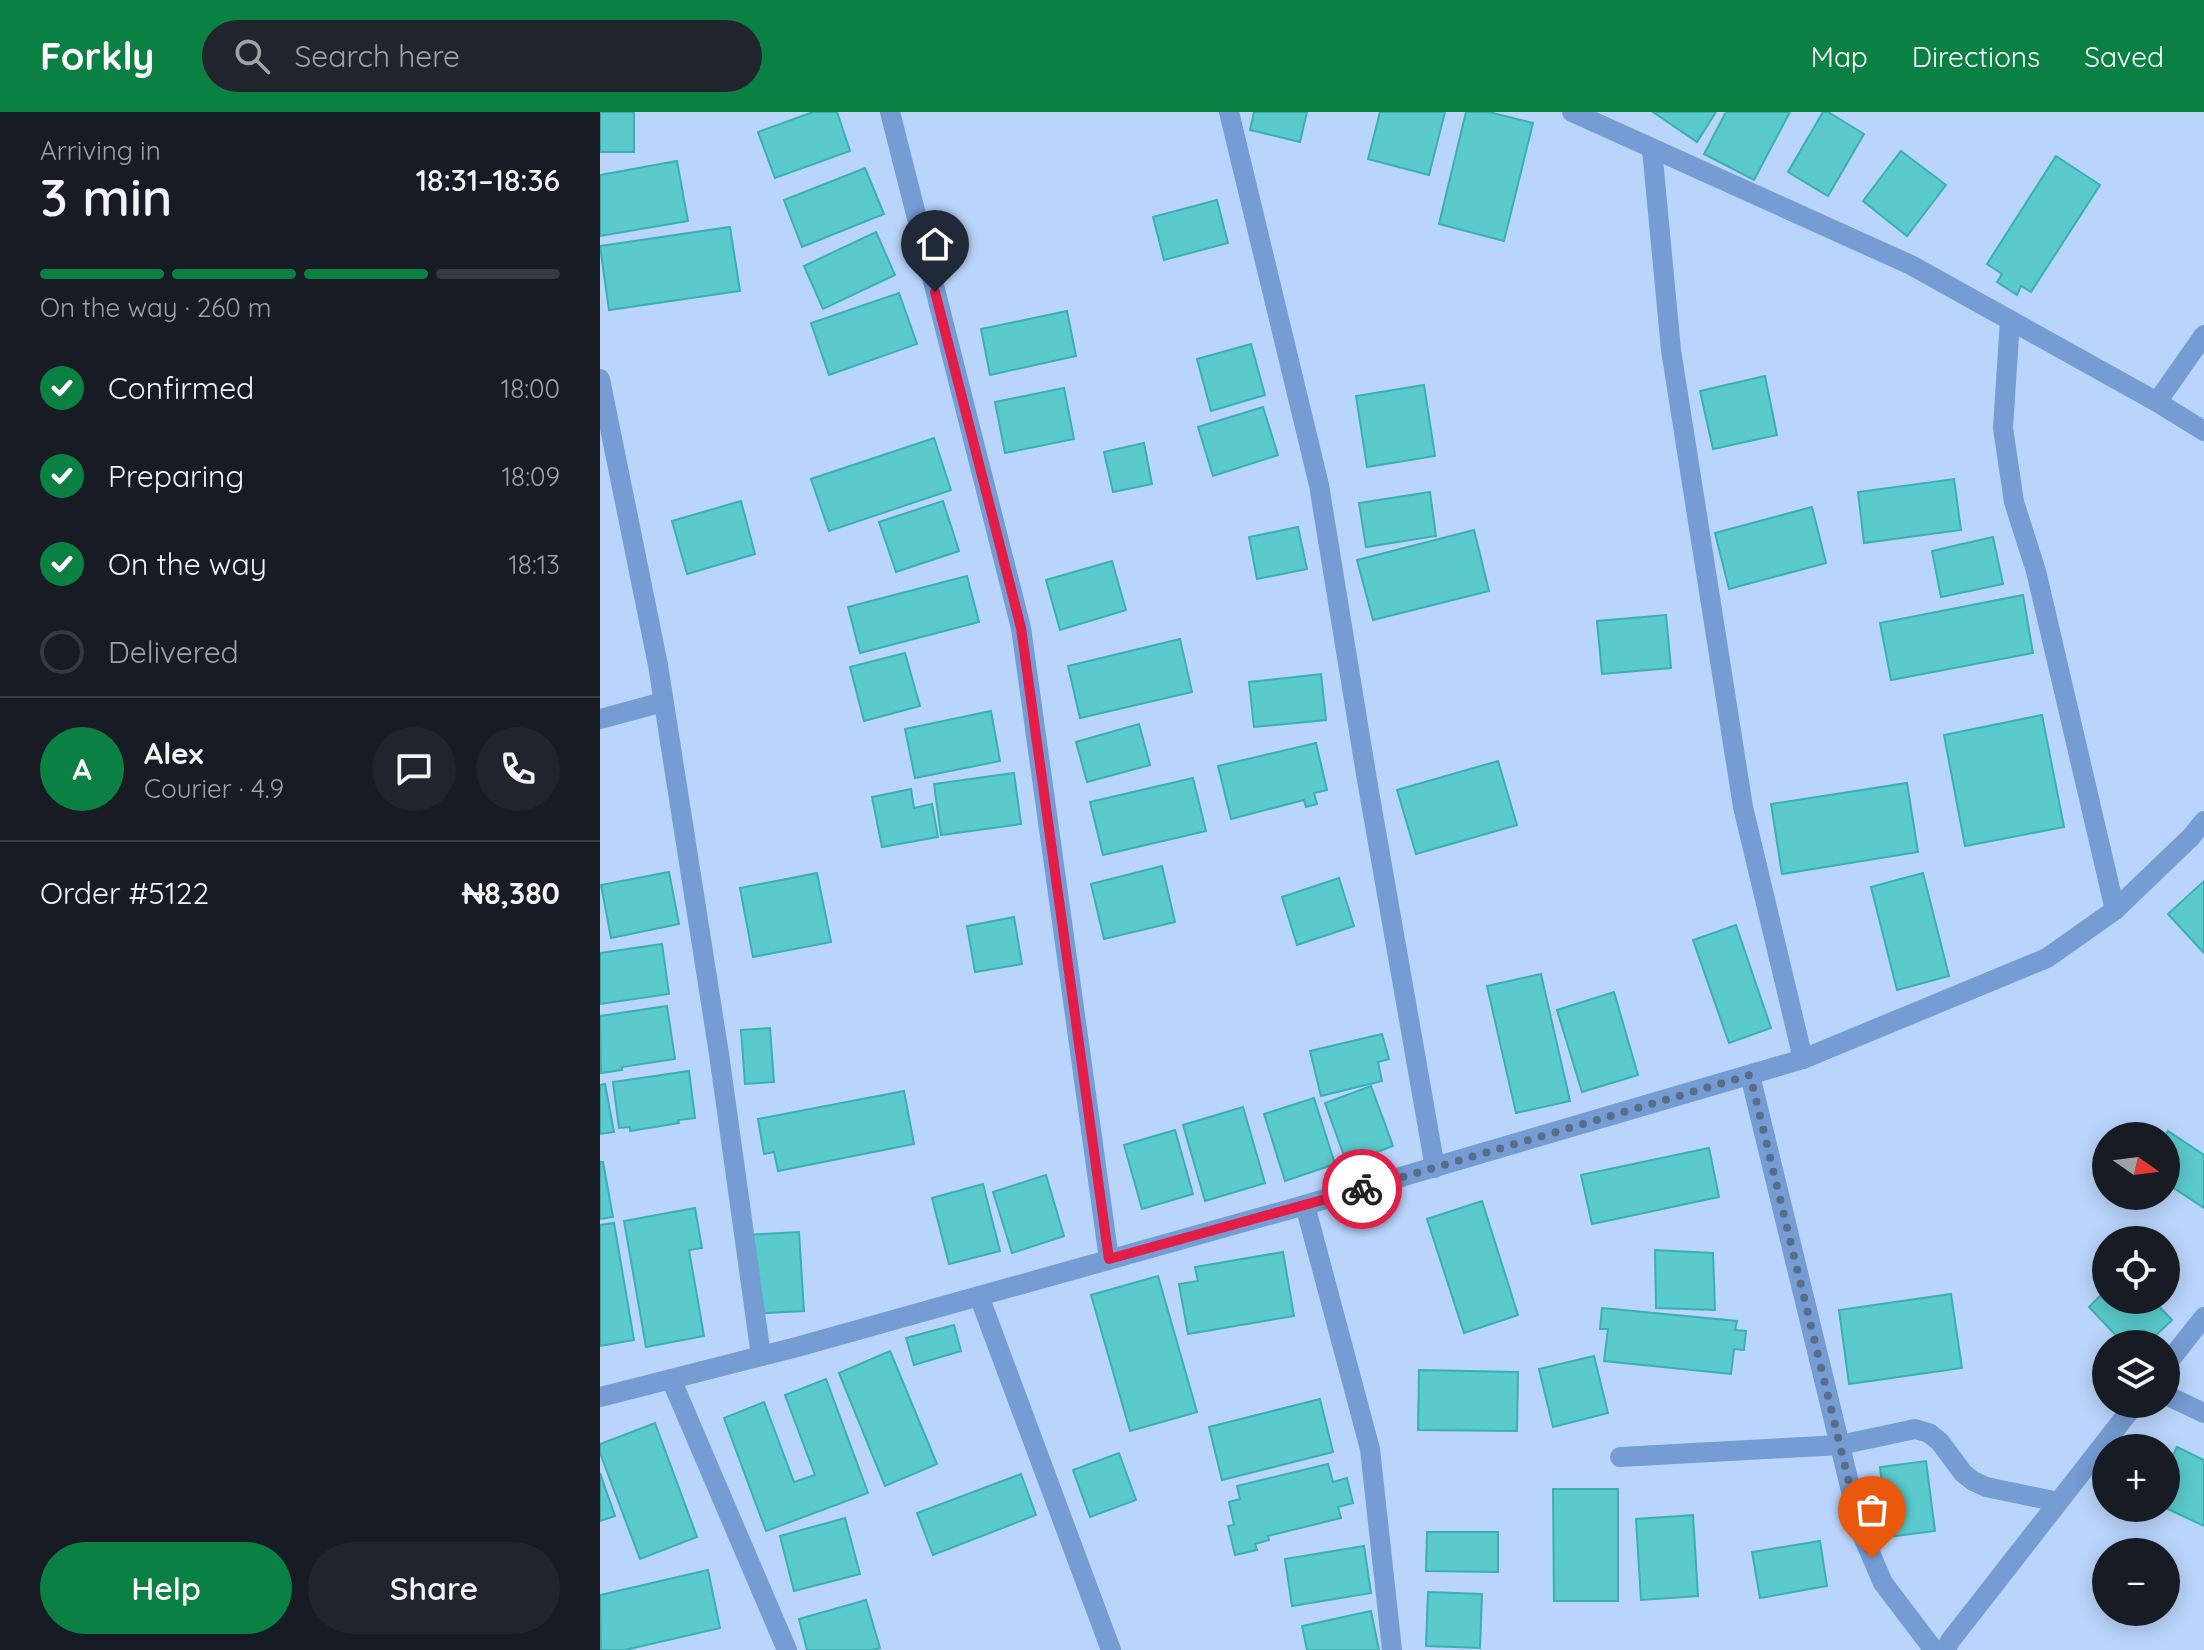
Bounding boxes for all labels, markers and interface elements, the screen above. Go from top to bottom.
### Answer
search box [202,20,762,92]
text: Forkly [40,32,154,80]
icon: search [230,34,274,78]
text: Search here [294,37,460,75]
text: Map [1811,39,1868,74]
text: Directions [1912,39,2040,74]
text: Saved [2084,39,2164,74]
text: Arriving in [40,134,161,167]
text: 18:31–18:36 [416,161,560,199]
text: 3 min [40,164,173,229]
pin [901,210,969,292]
icon: home [913,222,957,266]
text: On the way · 260 m [40,291,272,324]
icon: check [40,366,84,410]
text: Confirmed [108,369,254,407]
text: 18:00 [501,372,560,405]
icon: check [40,454,84,498]
text: Preparing [108,457,244,495]
text: 18:09 [501,460,560,493]
icon: check [40,542,84,586]
text: On the way [108,545,267,583]
text: 18:13 [508,548,560,581]
text: Delivered [108,633,239,671]
button: chat [372,727,456,811]
button: phone [476,727,560,811]
text: Alex [144,734,203,772]
text: A [72,750,92,788]
text: Courier · 4.9 [144,772,284,805]
text: Order #5122 [40,874,209,912]
text: ₦8,380 [462,874,560,912]
north arrow [2092,1122,2180,1210]
map controls [2092,1122,2180,1626]
courier [1322,1149,1402,1229]
icon: bike [1340,1167,1384,1211]
button: locate [2092,1226,2180,1314]
button: layers [2092,1330,2180,1418]
button: + [2092,1434,2180,1522]
pin [1838,1476,1906,1558]
icon: bag [1850,1488,1894,1532]
button: − [2092,1538,2180,1626]
button: Help [40,1542,292,1634]
button: Share [308,1542,560,1634]

